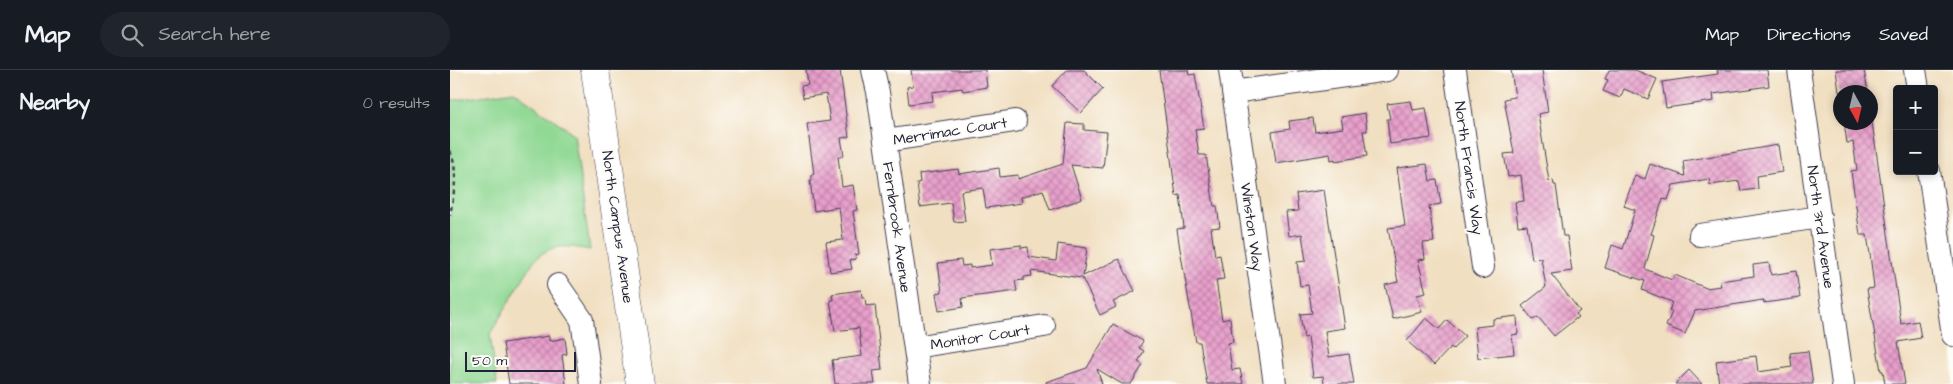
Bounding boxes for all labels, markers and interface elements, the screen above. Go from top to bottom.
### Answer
search box [100,12,450,57]
text: Map [25,18,70,52]
icon: search [118,21,146,49]
text: Search here [158,21,271,48]
text: Map [1705,22,1739,47]
text: Directions [1767,22,1851,47]
text: Saved [1879,22,1928,47]
north arrow [1833,85,1878,130]
map controls [1893,85,1938,175]
button: + [1893,85,1938,130]
text: Nearby [20,88,90,117]
text: 0 results [363,92,430,114]
street label: North Francis Way [1448,100,1488,236]
street label: Merrimac Court [892,112,1009,151]
button: − [1893,130,1938,175]
street label: North Campus Avenue [596,149,639,305]
street label: Fernbrook Avenue [877,160,916,294]
street label: North 3rd Avenue [1801,164,1840,290]
street label: Winston Way [1234,181,1268,273]
street label: Monitor Court [929,319,1031,356]
scale bar [465,349,576,372]
text: 50 m [472,351,507,371]

